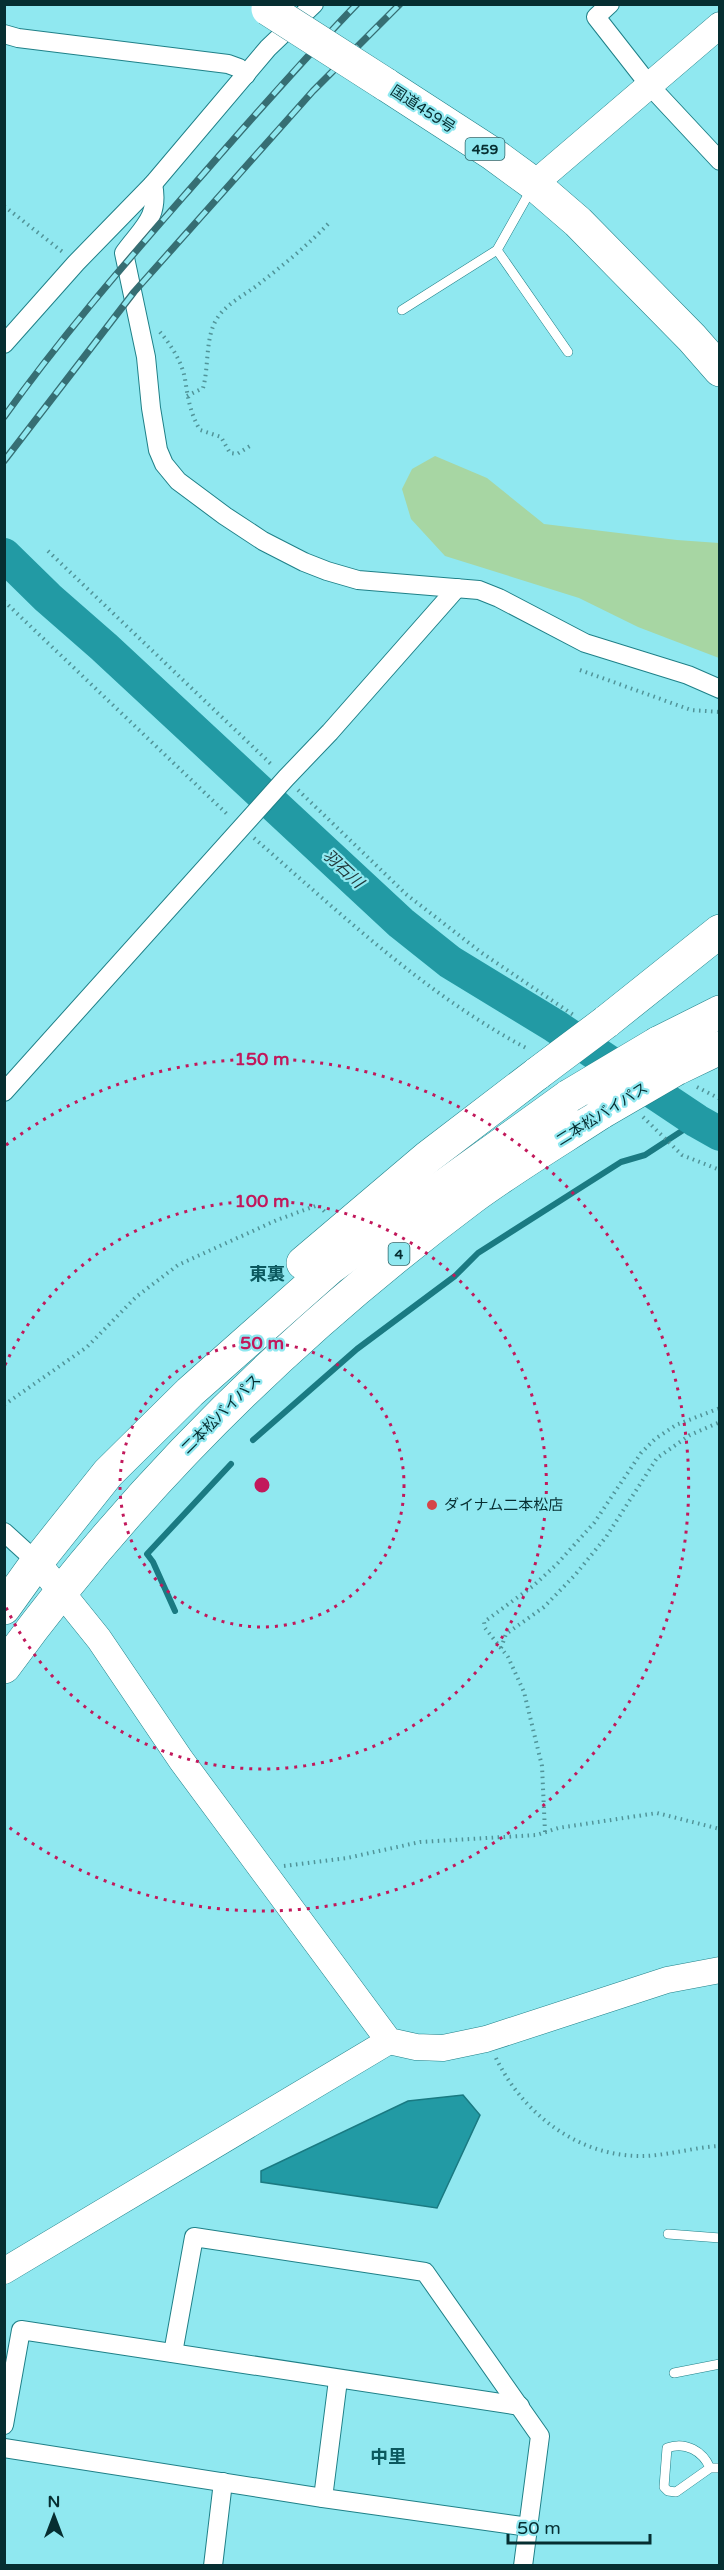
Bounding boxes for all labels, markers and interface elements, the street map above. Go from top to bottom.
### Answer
street label: 国道459号 [387,82,459,136]
road number: 459 [466,138,504,160]
water label: 羽石川 [319,845,369,894]
text: 150 m [234,1048,290,1070]
street label: 二本松バイパス [553,1079,651,1149]
text: 100 m [234,1190,290,1212]
road number: 4 [388,1243,410,1265]
district label: 東裏 [249,1263,285,1285]
text: 50 m [240,1332,284,1354]
street label: 二本松バイパス [178,1371,264,1457]
centre of rings [252,1475,272,1495]
place label: ダイナム二本松店 [444,1496,563,1514]
marker: ダイナム二本松店 [425,1498,439,1512]
district label: 中里 [370,2446,406,2468]
north arrow [24,2486,84,2546]
text: N [48,2492,60,2512]
scale bar [508,2507,650,2545]
text: 50 m [517,2517,561,2539]

